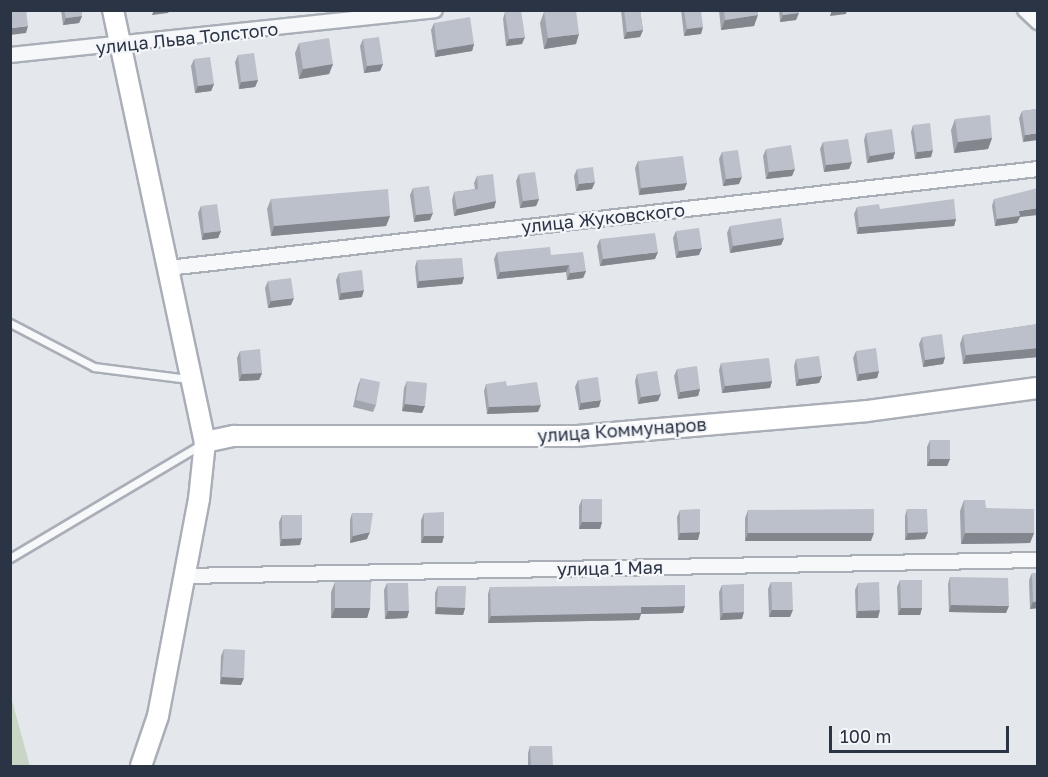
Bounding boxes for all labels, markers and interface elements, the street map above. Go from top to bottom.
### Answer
street label: улица Льва Толстого [95,18,279,58]
street label: улица Жуковского [520,199,686,237]
street label: улица Коммунаров [537,413,707,447]
street label: улица 1 Мая [557,556,663,580]
scale bar [832,714,1012,752]
text: 100 m [840,725,891,747]

